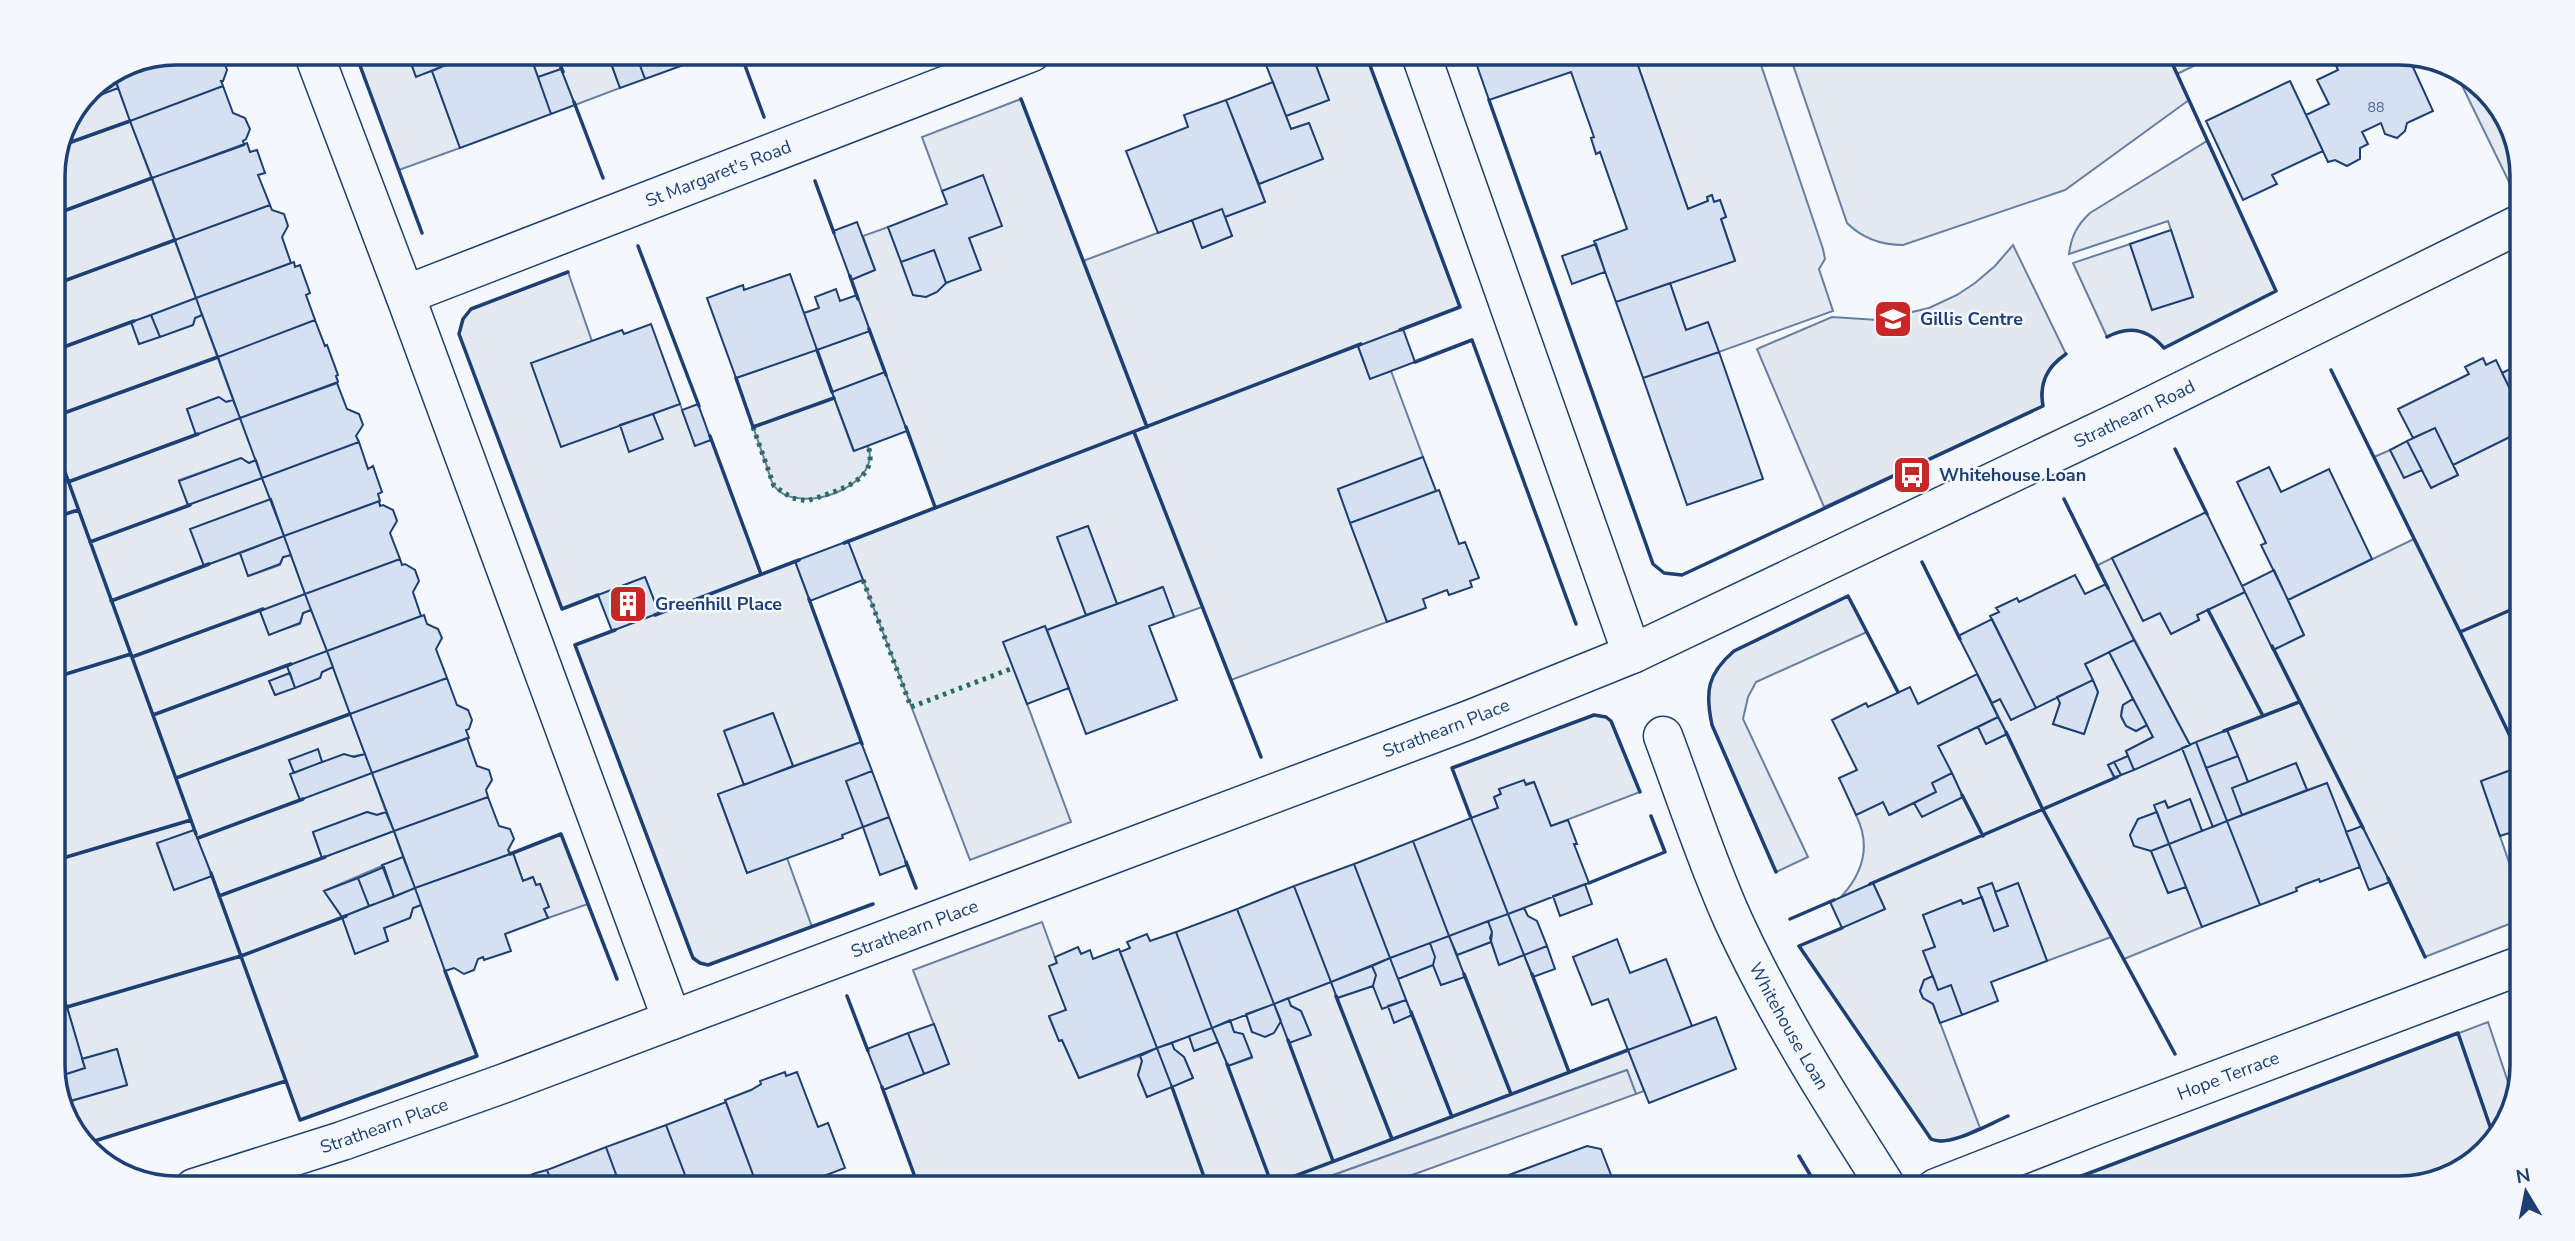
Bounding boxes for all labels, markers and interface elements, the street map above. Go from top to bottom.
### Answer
house number: 88 [2368,98,2384,117]
street label: St Margaret's Road [642,134,795,213]
school or university icon: Gillis Centre [1872,298,1914,340]
place label: Gillis Centre [1920,307,2023,331]
street label: Strathearn Road [2070,374,2199,454]
bus stop icon: Whitehouse Loan [1891,454,1933,496]
place label: Whitehouse Loan [1939,463,2086,487]
building icon: Greenhill Place [607,583,649,625]
place label: Greenhill Place [655,592,782,616]
street label: Strathearn Place [1379,693,1513,763]
street label: Strathearn Place [848,894,982,964]
street label: Whitehouse Loan [1743,958,1835,1094]
street label: Hope Terrace [2174,1045,2283,1106]
street label: Strathearn Place [317,1092,451,1159]
north arrow [2491,1157,2561,1227]
text: N [2514,1162,2532,1190]

